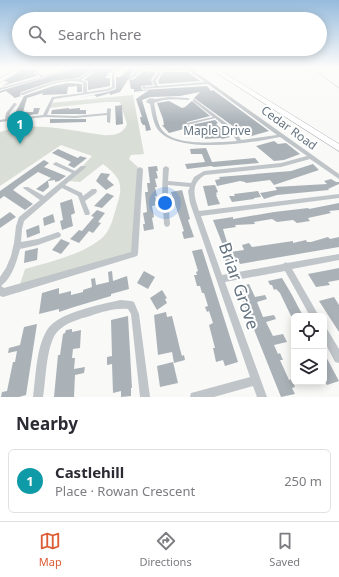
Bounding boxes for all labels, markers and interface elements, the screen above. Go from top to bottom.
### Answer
search box [12,12,327,56]
icon: search [26,23,48,45]
text: Search here [58,24,141,44]
street label: Cedar Road [258,102,321,154]
pin: 1 [7,111,33,144]
street label: Maple Drive [183,122,251,139]
your location [155,193,175,213]
street label: Briar Grove [214,239,265,332]
map controls [291,313,327,385]
button: locate [291,313,327,349]
button: layers [291,349,327,385]
text: Nearby [16,412,78,435]
text: Castlehill [55,462,124,482]
text: 1 [26,472,34,490]
text: 250 m [284,472,322,490]
text: Place · Rowan Crescent [55,482,195,500]
tab: Map [39,530,62,569]
tab: Directions [139,530,192,569]
tab: Saved [269,530,300,569]

